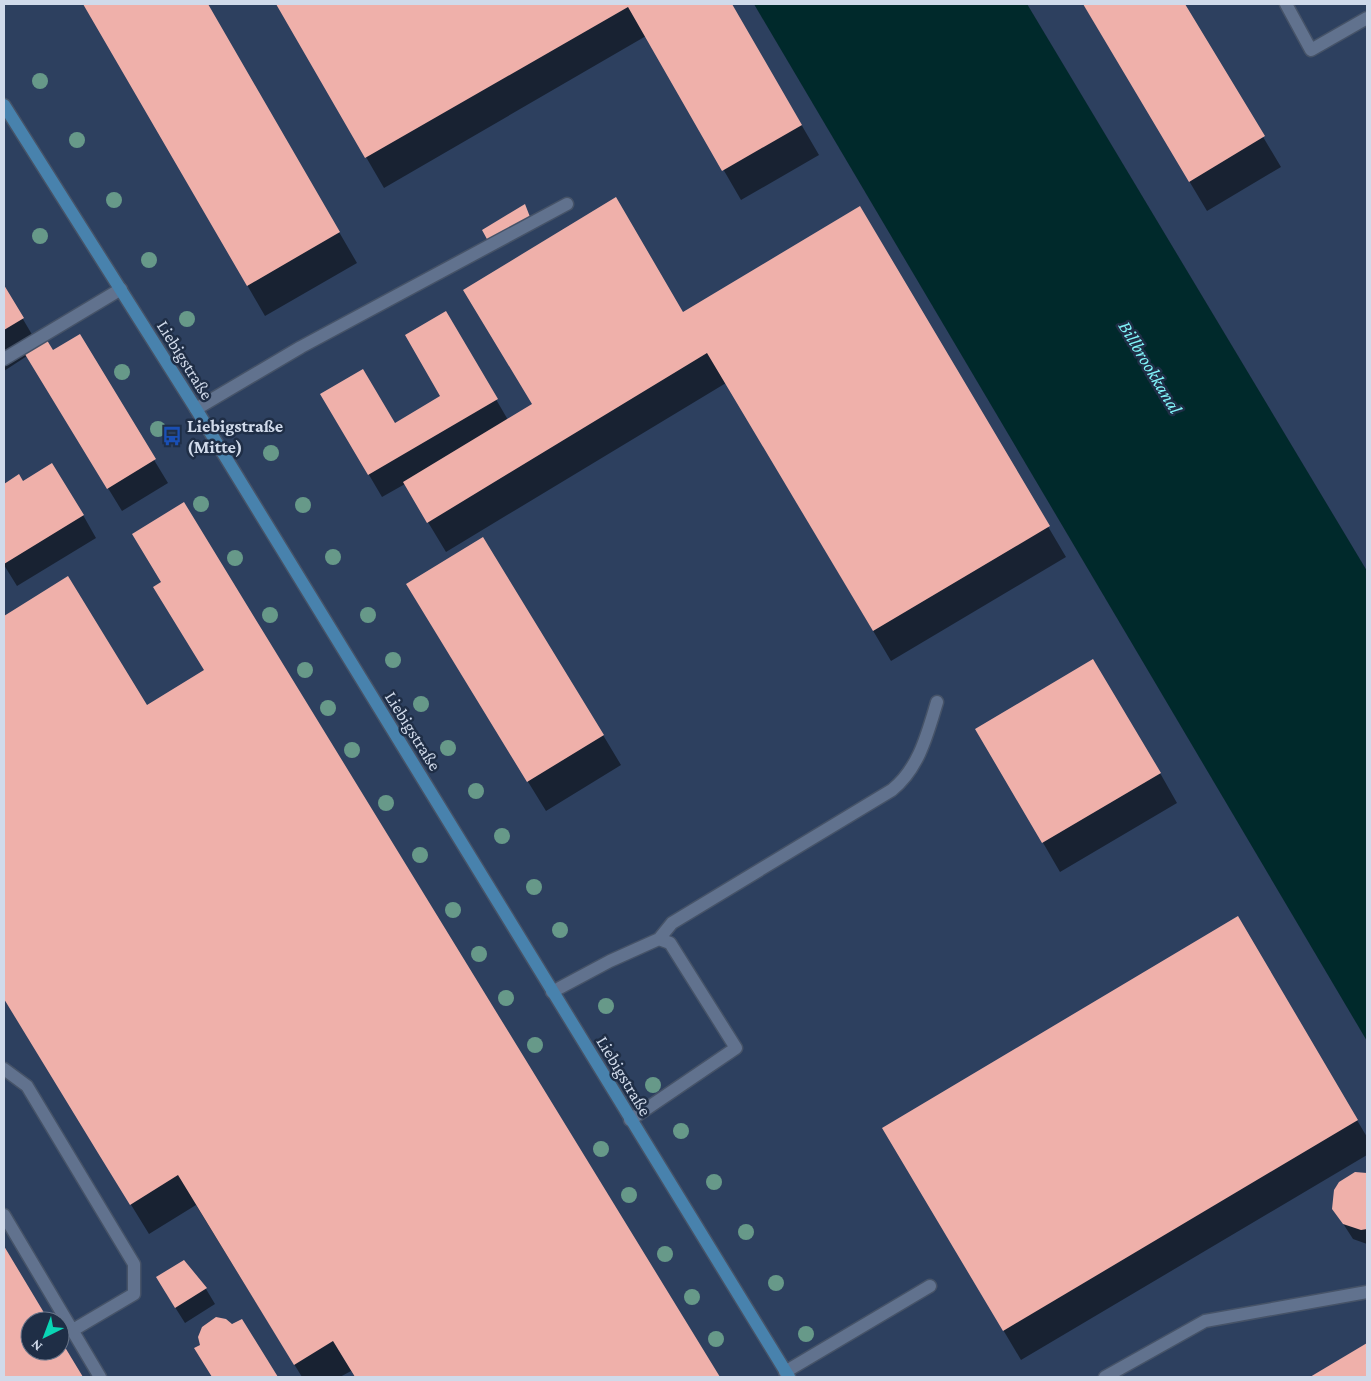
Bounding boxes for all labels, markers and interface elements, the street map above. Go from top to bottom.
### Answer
street label: Liebigstraße [153,317,217,403]
water label: Billbrookkanal [1115,317,1187,418]
place label: Liebigstraße (Mitte) [187,416,283,458]
bus stop icon: Liebigstraße (Mitte) [161,425,183,447]
street label: Liebigstraße [381,688,445,774]
street label: Liebigstraße [592,1033,656,1120]
north arrow [20,1311,70,1361]
text: N [27,1336,45,1355]

